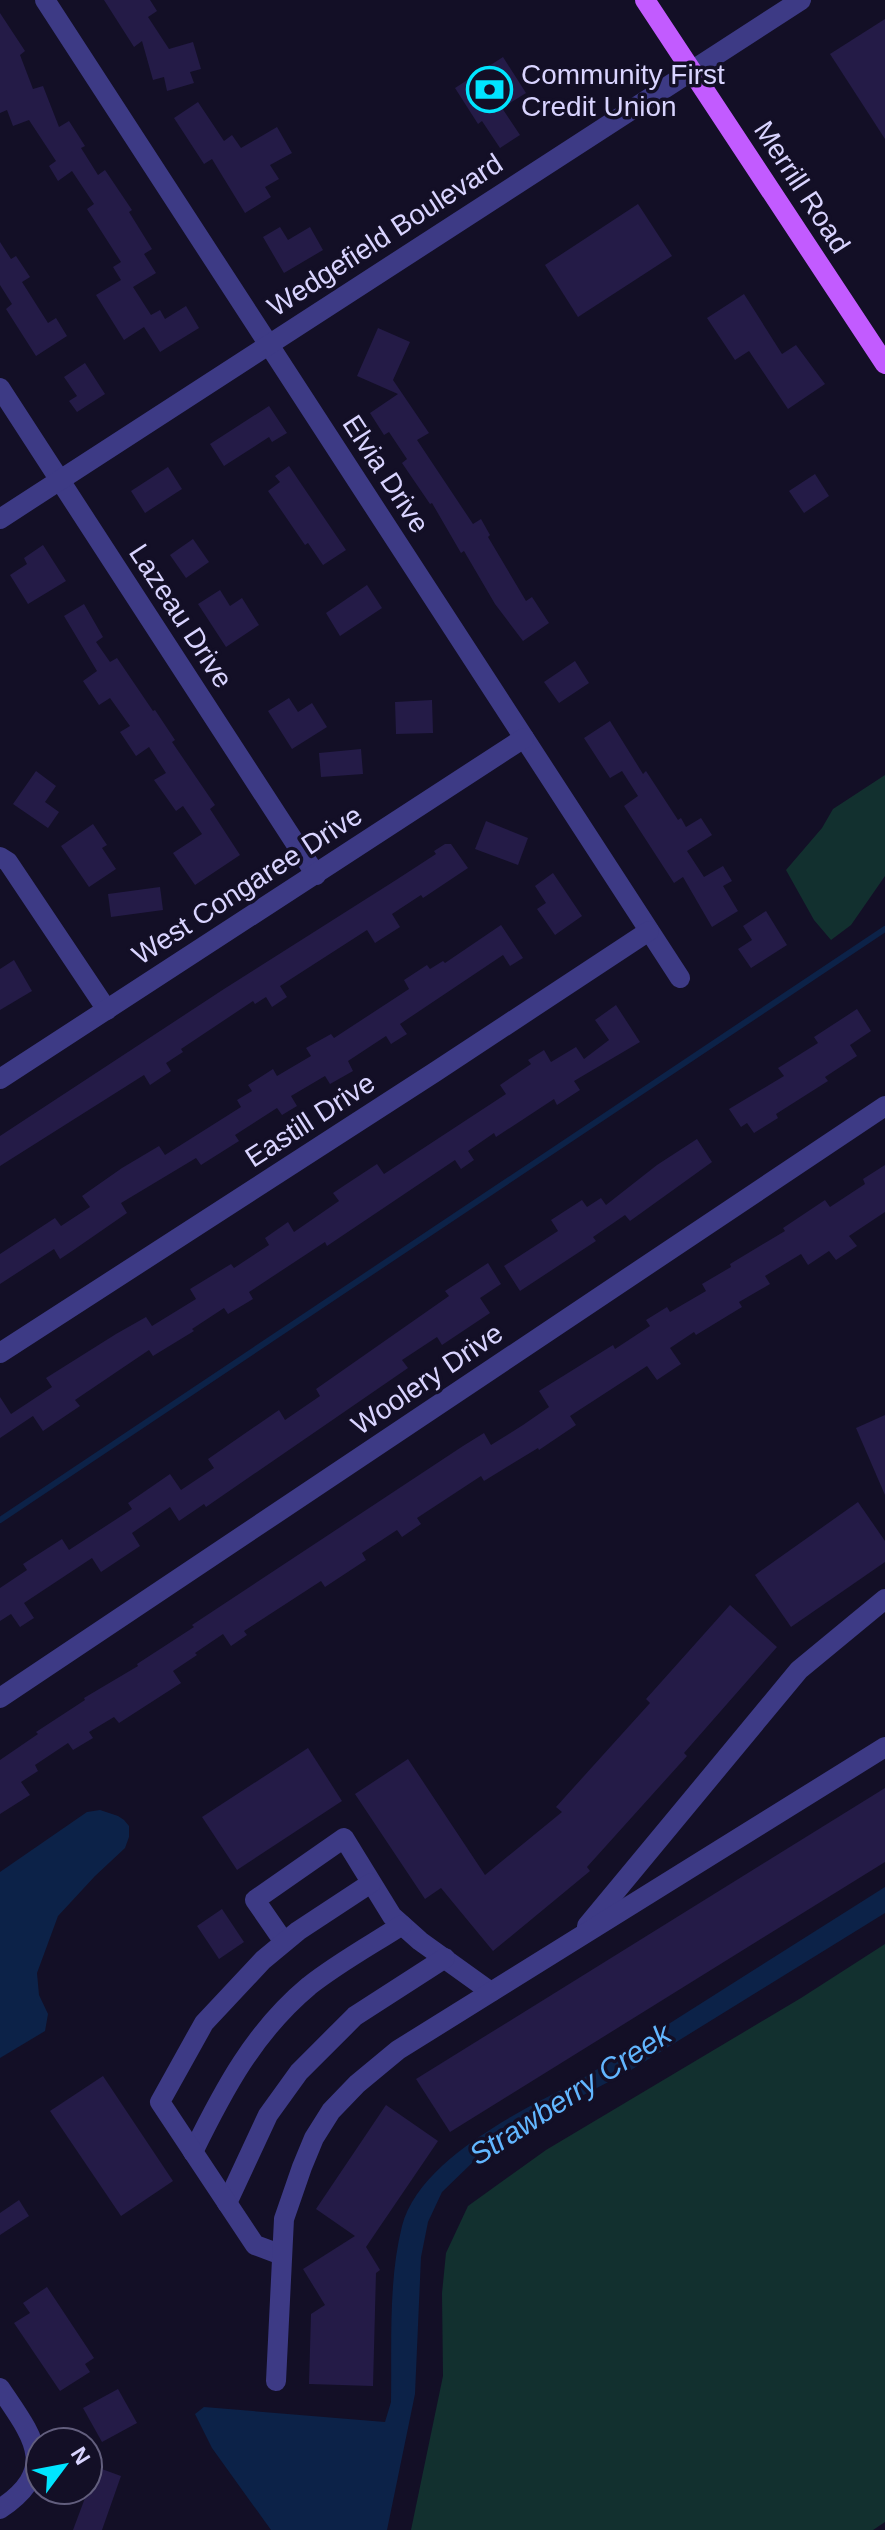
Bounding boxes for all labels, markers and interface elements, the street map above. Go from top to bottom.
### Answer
place label: Community First Credit Union [521,59,725,122]
bank icon: Community First Credit Union [466,66,514,114]
street label: Merrill Road [748,115,856,259]
street label: Wedgefield Boulevard [262,148,508,322]
street label: Elvia Drive [337,409,435,539]
street label: Lazeau Drive [123,538,239,694]
street label: West Congaree Drive [127,799,367,971]
street label: Eastill Drive [240,1067,380,1173]
street label: Woolery Drive [346,1317,508,1441]
water label: Strawberry Creek [463,2016,679,2171]
north arrow [24,2426,104,2506]
text: N [66,2442,95,2469]

